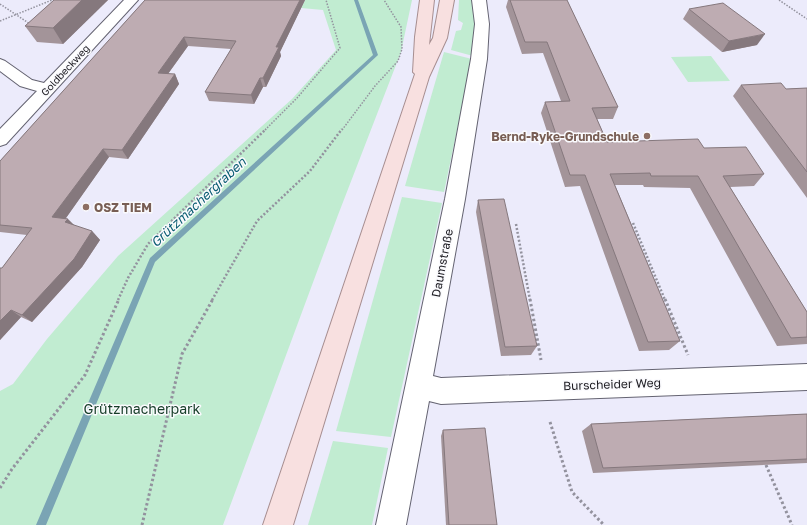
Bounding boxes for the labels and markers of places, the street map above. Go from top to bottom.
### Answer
place label: Bernd-Ryke-Grundschule [491,129,639,144]
marker: Bernd-Ryke-Grundschule [642,131,652,141]
place label: OSZ TIEM [94,200,152,215]
marker: OSZ TIEM [81,202,91,212]

